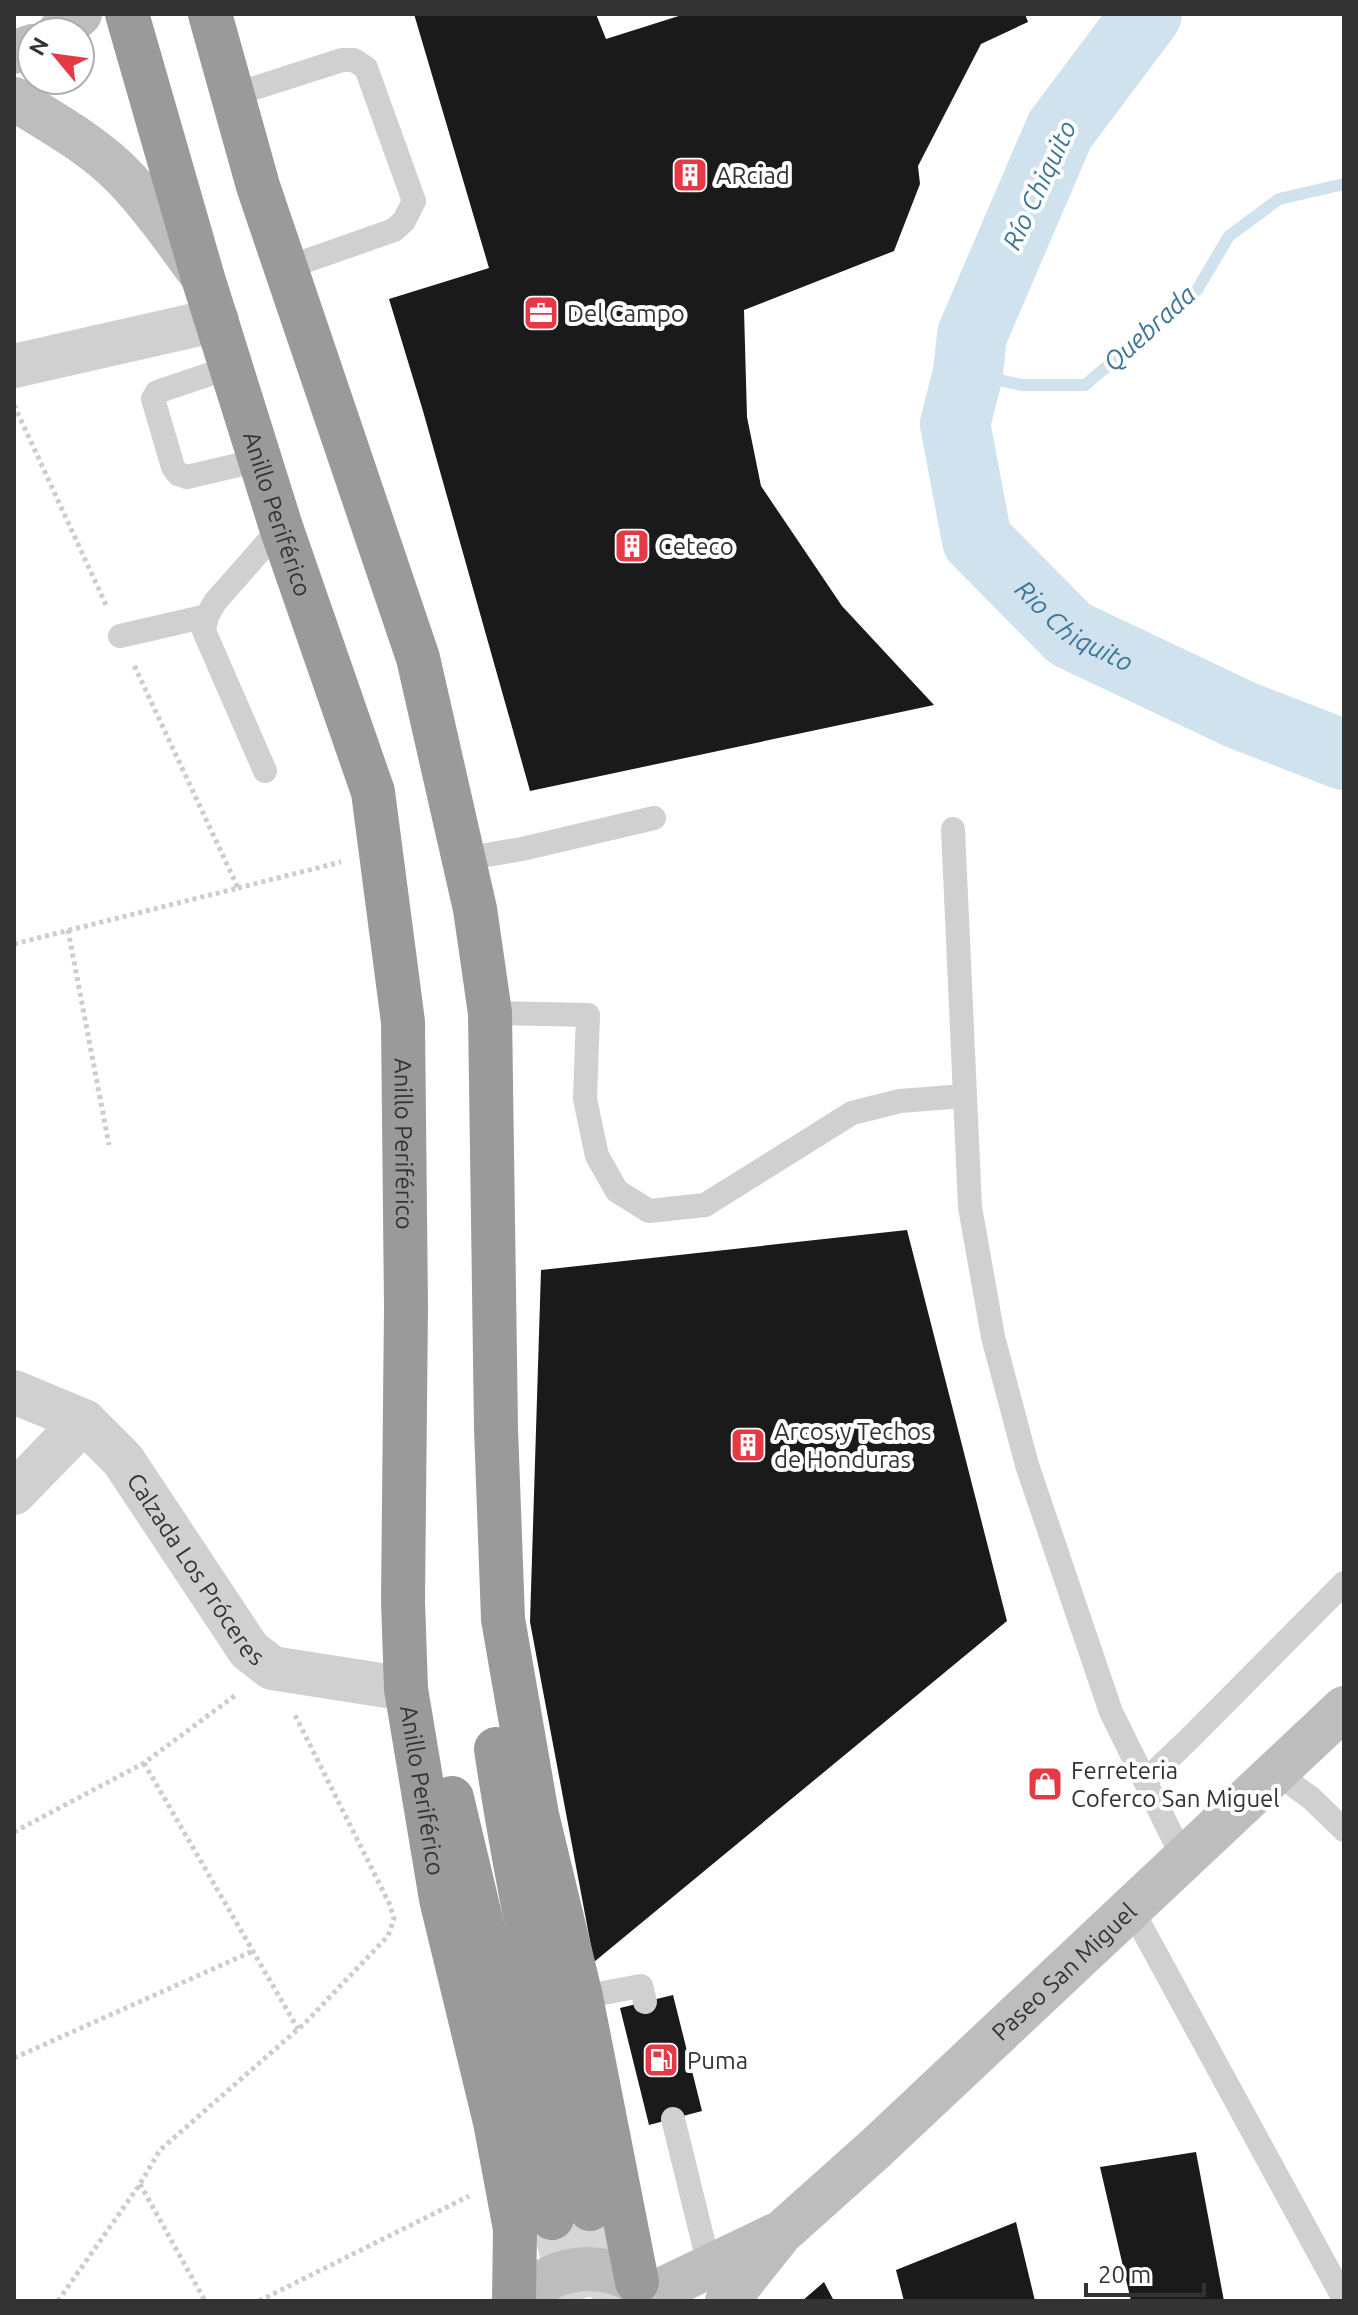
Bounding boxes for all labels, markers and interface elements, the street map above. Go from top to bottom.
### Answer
north arrow [16,16,96,96]
text: N [23,33,53,59]
water label: Río Chiquito [997,116,1081,254]
building icon: ARciad [671,156,709,194]
place label: ARciad [716,162,790,189]
water label: Quebrada [1097,279,1202,377]
office icon: Del Campo [522,294,560,332]
place label: Del Campo [567,300,685,327]
street label: Anillo Periférico [238,428,317,600]
building icon: Ceteco [613,527,651,565]
place label: Ceteco [658,533,734,560]
water label: Rio Chiquito [1010,574,1138,676]
street label: Anillo Periférico [390,1058,419,1230]
place label: Arcos y Techos de Honduras [774,1418,932,1473]
building icon: Arcos y Techos de Honduras [729,1426,767,1464]
street label: Calzada Los Próceres [122,1468,270,1670]
street label: Anillo Periférico [395,1703,450,1877]
place label: Ferreteria Coferco San Miguel [1071,1757,1280,1812]
shop icon: Ferreteria Coferco San Miguel [1026,1765,1064,1803]
street label: Paseo San Miguel [986,1897,1141,2046]
fuel station icon: Puma [642,2041,680,2079]
place label: Puma [687,2047,748,2074]
scale bar [1086,2247,1204,2297]
text: 20 m [1098,2261,1151,2288]

